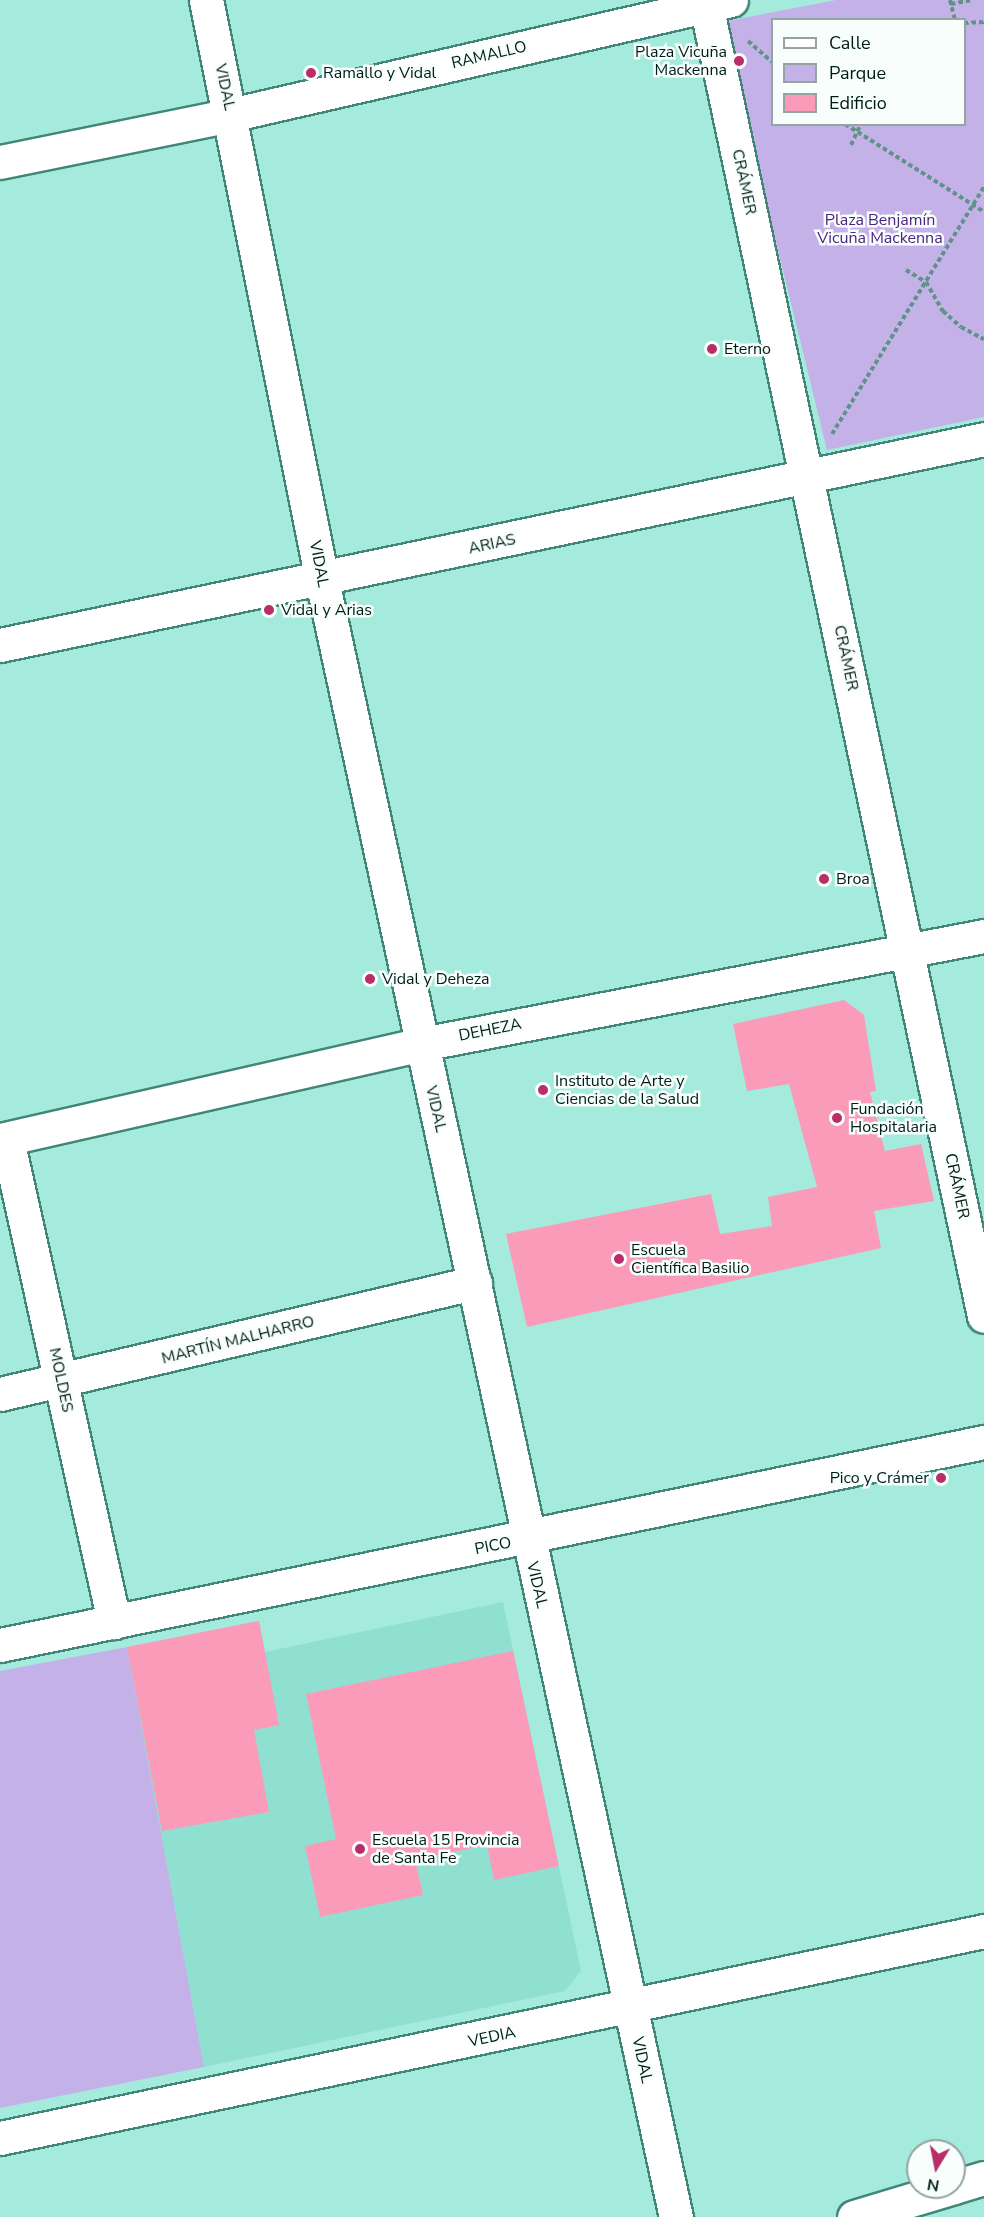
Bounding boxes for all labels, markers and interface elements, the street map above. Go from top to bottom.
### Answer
legend [771,18,966,126]
text: Calle [829,31,871,55]
street label: RAMALLO [450,37,528,73]
place label: Plaza Vicuña Mackenna [635,42,727,80]
marker: Plaza Vicuña Mackenna [732,54,746,68]
text: Parque [829,61,886,85]
street label: VIDAL [211,62,239,112]
place label: Ramallo y Vidal [323,63,436,83]
marker: Ramallo y Vidal [304,66,318,80]
text: Edificio [829,91,887,115]
street label: CRÁMER [728,147,760,217]
park label: Plaza Benjamín Vicuña Mackenna [817,210,943,248]
place label: Eterno [724,339,771,359]
marker: Eterno [705,342,719,356]
street label: ARIAS [467,530,517,558]
street label: VIDAL [305,539,333,589]
place label: Vidal y Arias [281,600,372,620]
marker: Vidal y Arias [262,603,276,617]
street label: CRÁMER [830,623,862,693]
place label: Broa [836,869,870,889]
marker: Broa [817,872,831,886]
place label: Vidal y Deheza [382,969,489,989]
marker: Vidal y Deheza [363,972,377,986]
street label: DEHEZA [457,1015,523,1045]
place label: Instituto de Arte y Ciencias de la Salud [555,1071,699,1109]
marker: Instituto de Arte y Ciencias de la Salud [536,1083,550,1097]
street label: VIDAL [421,1084,451,1134]
place label: Fundación Hospitalaria [850,1099,937,1137]
marker: Fundación Hospitalaria [828,1109,846,1127]
street label: CRÁMER [941,1151,973,1221]
place label: Escuela Científica Basilio [631,1240,749,1278]
marker: Escuela Científica Basilio [612,1252,626,1266]
street label: MARTÍN MALHARRO [160,1312,316,1368]
street label: MOLDES [45,1346,77,1414]
place label: Pico y Crámer [830,1468,929,1488]
marker: Pico y Crámer [934,1471,948,1485]
street label: PICO [473,1533,513,1559]
street label: VIDAL [522,1560,552,1610]
place label: Escuela 15 Provincia de Santa Fe [372,1830,519,1868]
marker: Escuela 15 Provincia de Santa Fe [353,1842,367,1856]
street label: VEDIA [467,2023,517,2051]
street label: VIDAL [628,2035,656,2085]
north arrow [906,2139,966,2199]
text: N [925,2173,941,2197]

